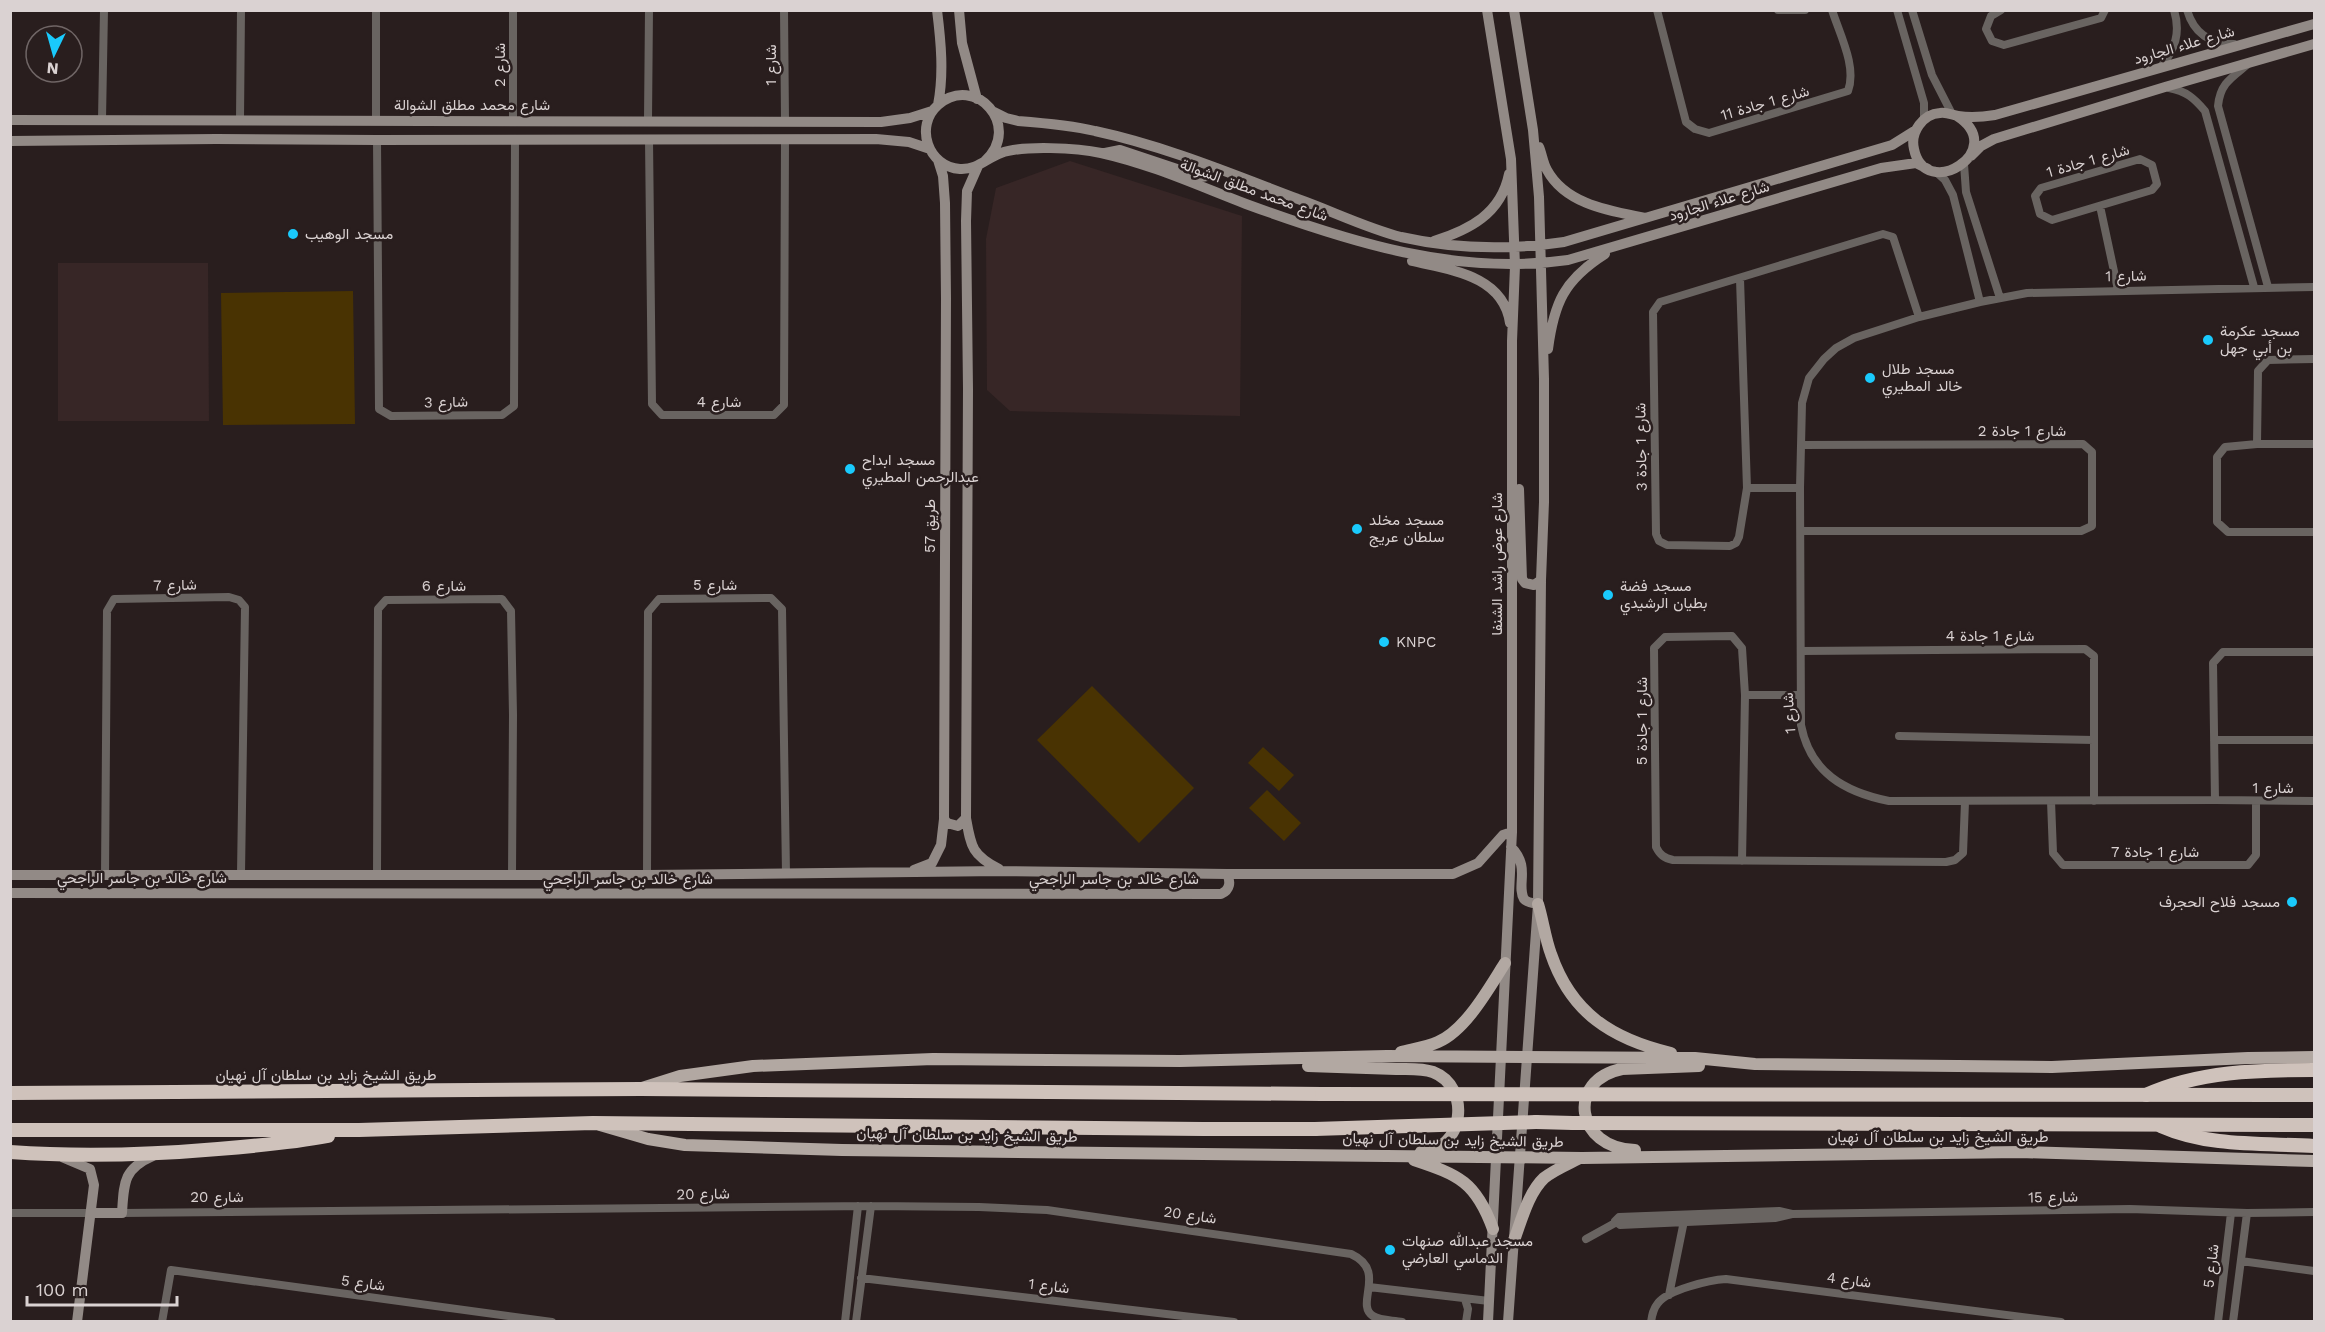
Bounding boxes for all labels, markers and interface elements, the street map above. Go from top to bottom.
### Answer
street label: شارع علاء الجارود [2132,22,2237,70]
north arrow [24,24,84,84]
street label: شارع 2 [491,43,511,87]
street label: شارع 1 [762,44,782,86]
text: N [46,58,59,78]
street label: شارع 1 جادة 11 [1719,82,1812,126]
street label: شارع محمد مطلق الشوالة [394,96,550,116]
street label: شارع 1 جادة 1 [2044,141,2132,183]
street label: شارع محمد مطلق الشوالة [1177,155,1331,227]
street label: شارع علاء الجارود [1667,177,1772,227]
place label: مسجد الوهيب [305,225,393,243]
marker: مسجد الوهيب [286,227,300,241]
street label: شارع 1 [2105,267,2147,287]
place label: مسجد عكرمة بن أبي جهل [2220,322,2300,361]
marker: مسجد عكرمة بن أبي جهل [2201,333,2215,347]
place label: مسجد طلال خالد المطيري [1882,360,1962,399]
marker: مسجد طلال خالد المطيري [1863,371,1877,385]
street label: شارع 3 [424,393,468,413]
street label: شارع 4 [697,393,741,413]
street label: شارع 1 جادة 3 [1631,403,1653,491]
street label: شارع 1 جادة 2 [1978,422,2066,442]
place label: مسجد ابداح عبدالرحمن المطيري [862,451,979,490]
marker: مسجد ابداح عبدالرحمن المطيري [843,462,857,476]
street label: شارع عوض راشد الشنفا [1488,492,1508,636]
street label: طريق 57 [921,499,940,553]
place label: مسجد مخلد سلطان عريج [1369,511,1444,548]
marker: مسجد مخلد سلطان عريج [1350,522,1364,536]
street label: شارع 7 [153,576,197,596]
street label: شارع 5 [693,576,737,596]
street label: شارع 6 [422,577,466,597]
place label: مسجد فضة بطيان الرشيدي [1620,577,1707,616]
marker: مسجد فضة بطيان الرشيدي [1601,588,1615,602]
street label: شارع 1 جادة 4 [1946,627,2035,647]
place label: KNPC [1396,633,1436,651]
marker: KNPC [1377,635,1391,649]
street label: شارع 1 جادة 5 [1633,677,1653,765]
street label: شارع 1 [1779,692,1801,734]
street label: شارع 1 [2252,779,2294,799]
street label: شارع 1 جادة 7 [2111,843,2199,863]
street label: شارع خالد بن جاسر الراجحي [57,869,227,891]
street label: شارع خالد بن جاسر الراجحي [543,870,713,892]
street label: شارع خالد بن جاسر الراجحي [1029,870,1199,892]
place label: مسجد فلاح الحجرف [2159,893,2280,913]
marker: مسجد فلاح الحجرف [2285,895,2299,909]
street label: طريق الشيخ زايد بن سلطان آل نهيان [215,1066,437,1086]
street label: طريق الشيخ زايد بن سلطان آل نهيان [856,1124,1078,1148]
street label: طريق الشيخ زايد بن سلطان آل نهيان [1827,1128,2049,1148]
street label: طريق الشيخ زايد بن سلطان آل نهيان [1342,1129,1564,1153]
street label: شارع 20 [676,1185,730,1205]
street label: شارع 20 [190,1188,244,1208]
street label: شارع 15 [2028,1188,2078,1208]
street label: شارع 20 [1162,1202,1218,1230]
place label: مسجد عبدالله صنهات الدماسي العارضي [1402,1232,1533,1271]
marker: مسجد عبدالله صنهات الدماسي العارضي [1383,1243,1397,1257]
street label: شارع 5 [2199,1243,2225,1289]
street label: شارع 4 [1826,1268,1872,1294]
scale bar [27,1269,177,1307]
street label: شارع 5 [340,1271,386,1297]
street label: شارع 1 [1027,1275,1071,1299]
text: 100 m [36,1279,89,1300]

